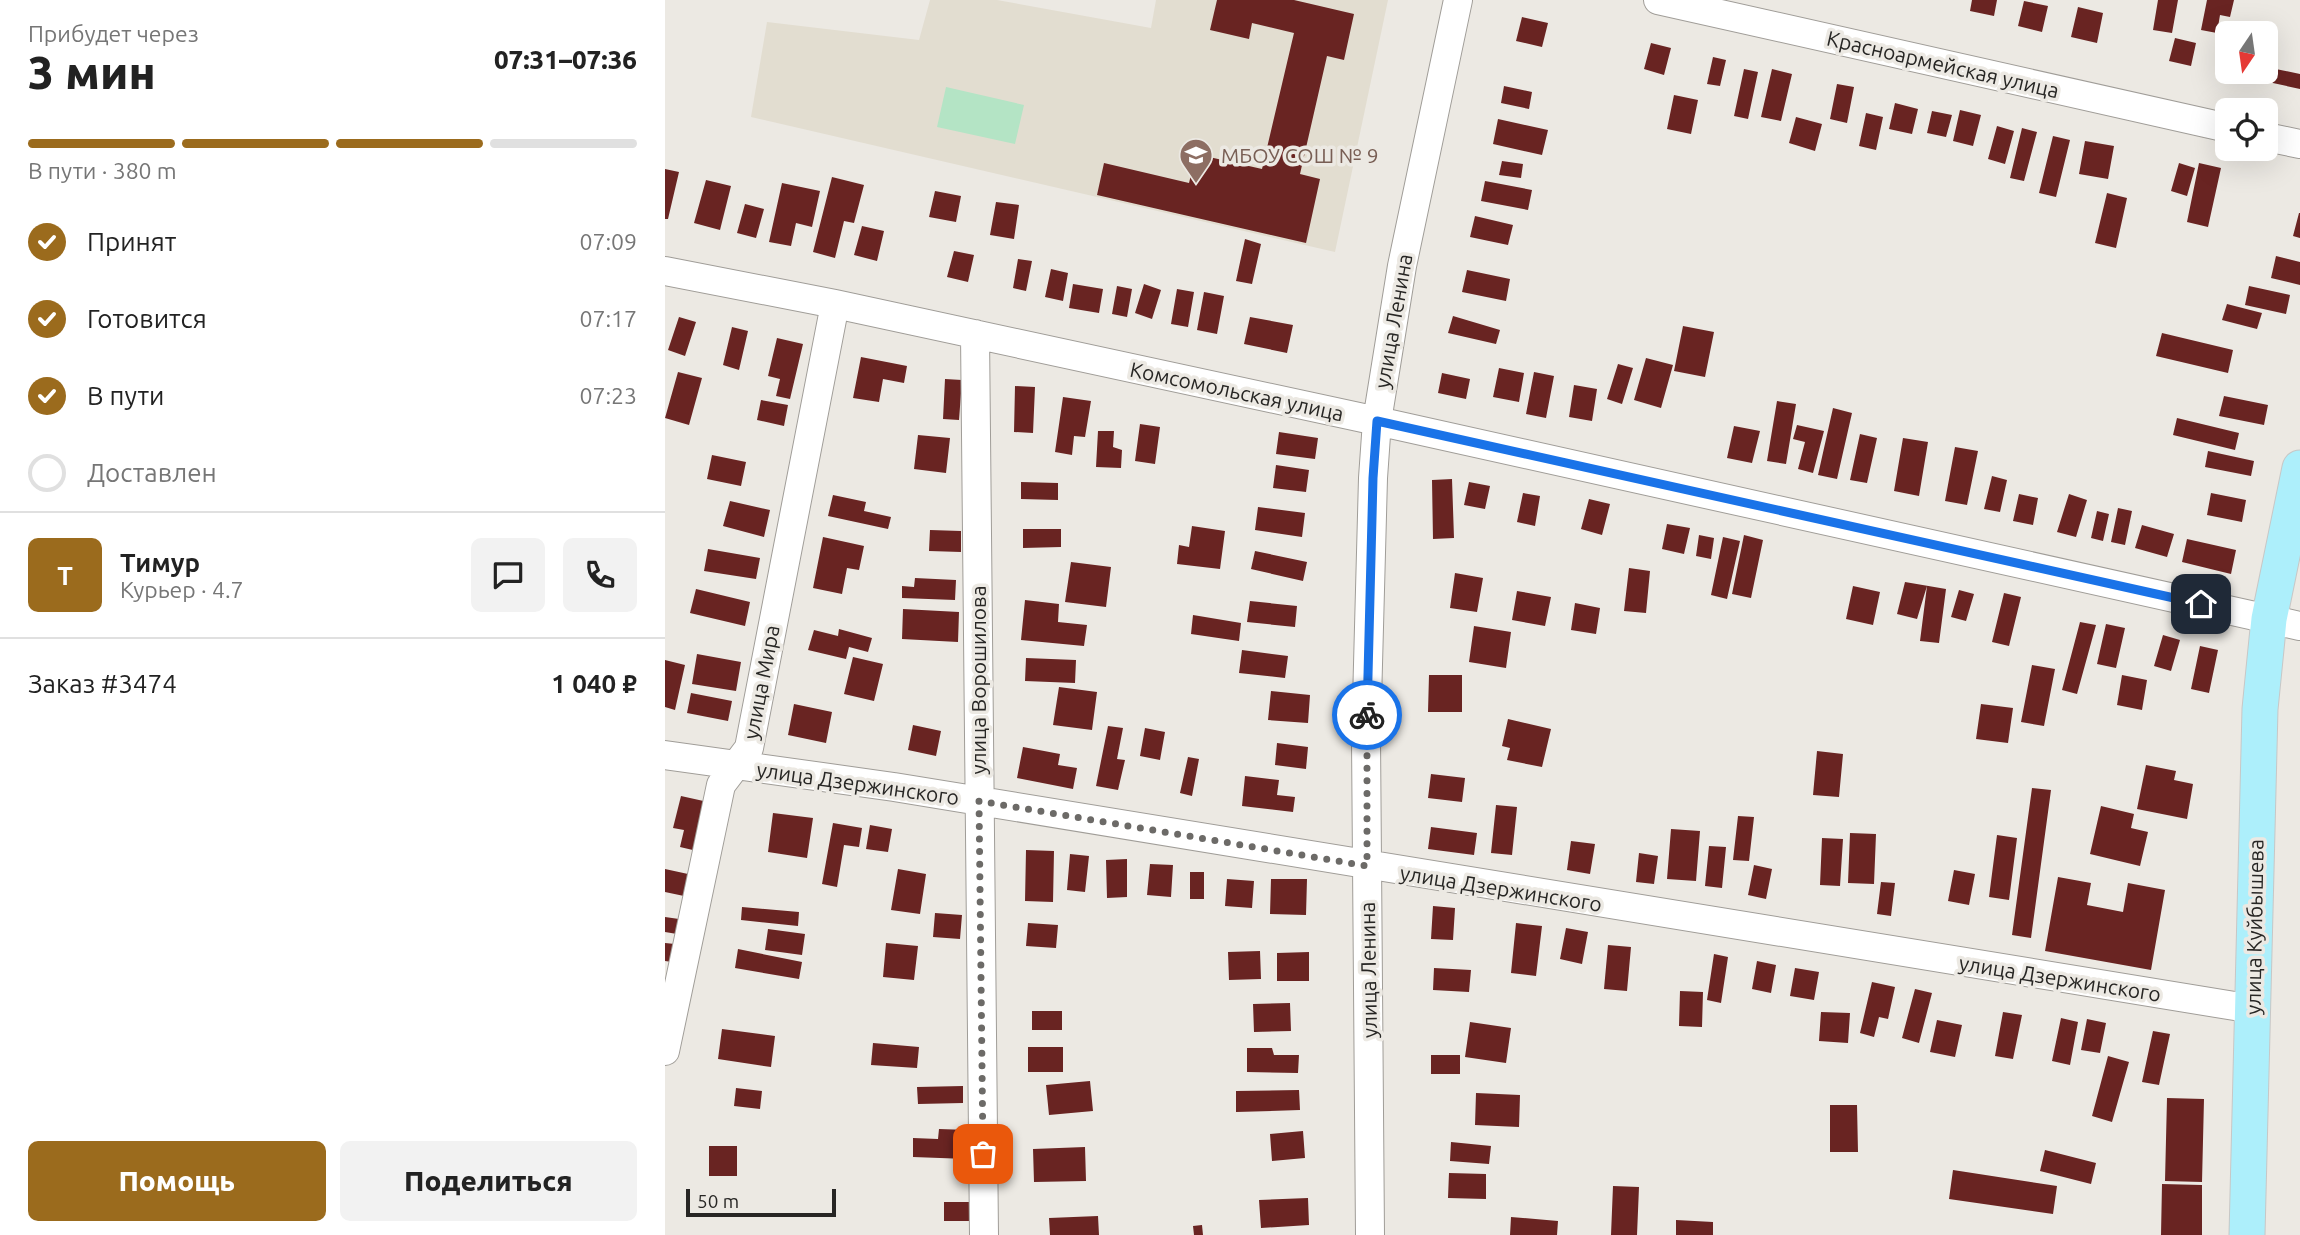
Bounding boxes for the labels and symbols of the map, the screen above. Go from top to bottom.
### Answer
north arrow [2215,21,2279,84]
street label: Красноармейская улица [1825,26,2061,102]
school or university icon: МБОУ СОШ № 9 [1177,136,1215,185]
place label: МБОУ СОШ № 9 [1221,143,1379,167]
street label: улица Ленина [1369,252,1417,390]
street label: Комсомольская улица [1128,357,1346,425]
pin [2171,574,2231,634]
street label: улица Ворошилова [966,586,990,774]
street label: улица Мира [738,623,784,741]
courier [1332,680,1402,750]
street label: улица Дзержинского [755,757,961,809]
street label: улица Куйбышева [2240,839,2268,1015]
street label: улица Дзержинского [1398,860,1604,916]
street label: улица Ленина [1355,902,1381,1038]
street label: улица Дзержинского [1957,950,2163,1006]
pin [953,1124,1013,1184]
scale bar [686,1186,837,1218]

